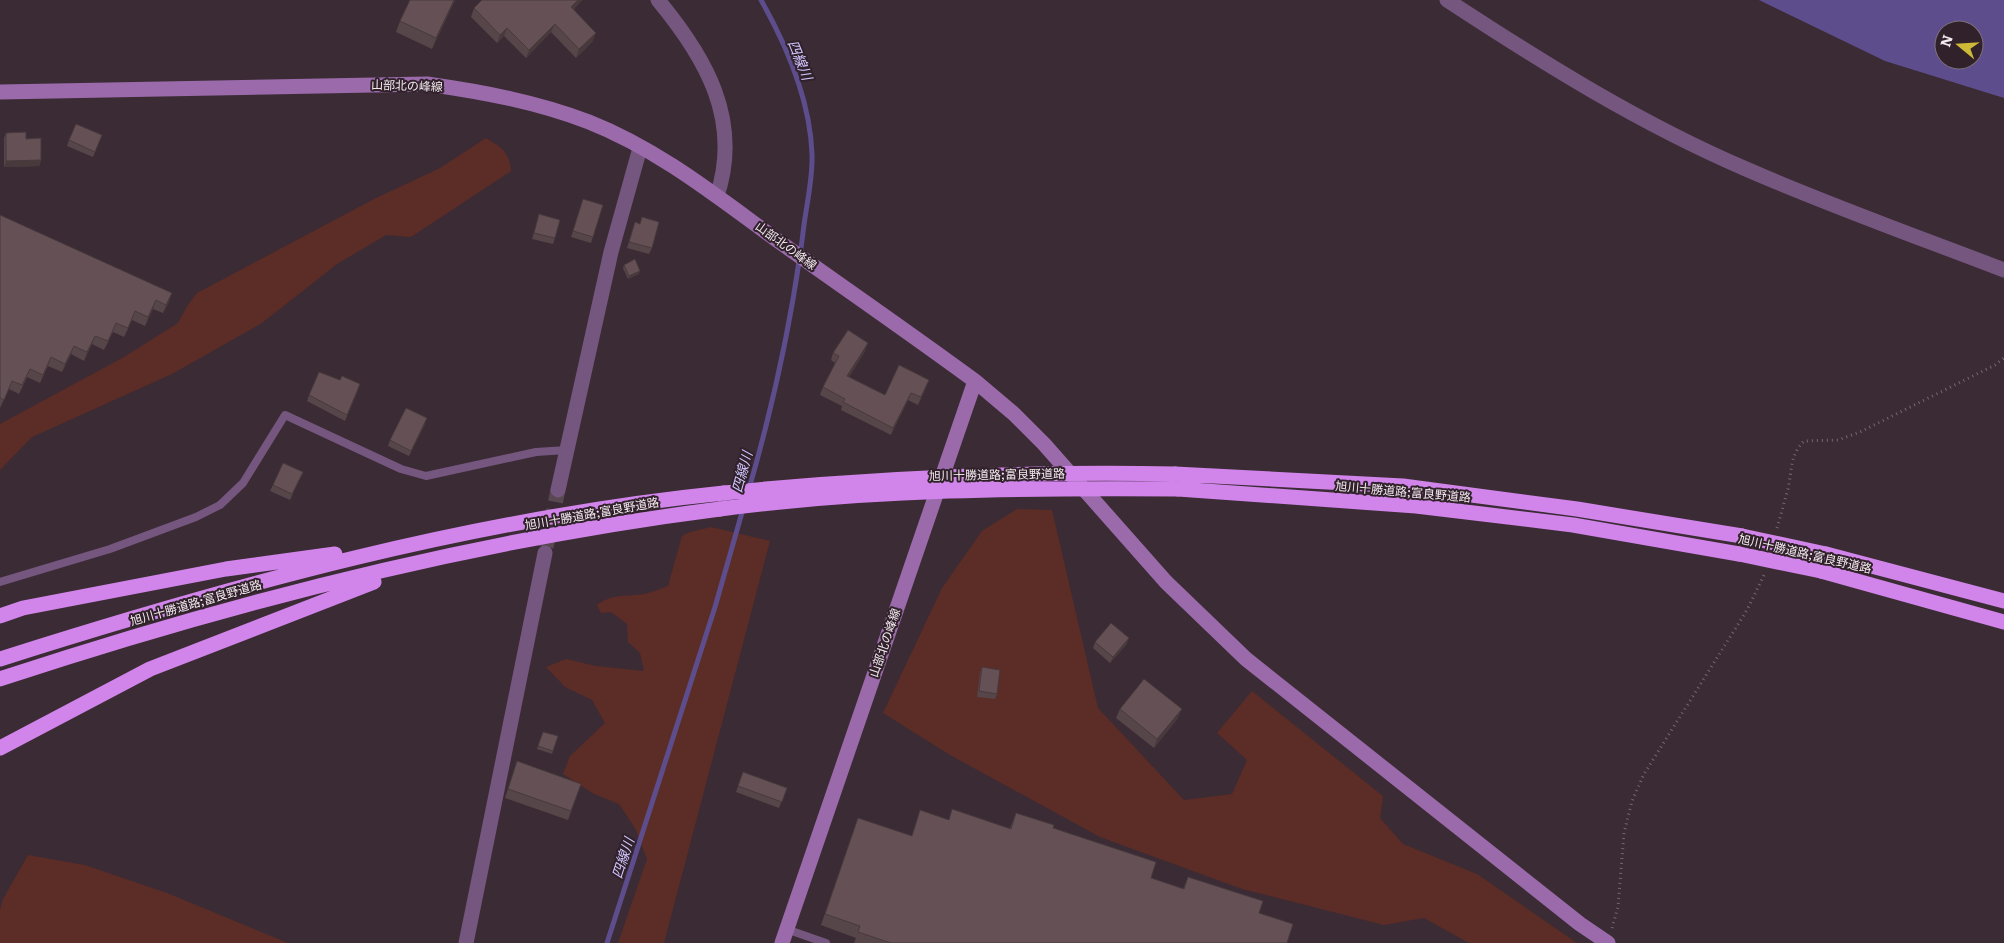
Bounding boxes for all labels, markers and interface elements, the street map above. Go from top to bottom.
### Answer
north arrow [1934,20,1984,70]
text: N [1934,32,1957,49]
water label: 四線川 [784,36,819,85]
street label: 山部北の峰線 [371,75,443,95]
street label: 山部北の峰線 [752,217,821,274]
water label: 四線川 [726,447,757,495]
street label: 旭川十勝道路;富良野道路 [929,464,1065,484]
street label: 旭川十勝道路;富良野道路 [1335,476,1472,506]
street label: 旭川十勝道路;富良野道路 [523,492,660,534]
street label: 旭川十勝道路;富良野道路 [1737,529,1873,577]
street label: 旭川十勝道路;富良野道路 [128,575,264,629]
street label: 山部北の峰線 [864,606,904,680]
water label: 四線川 [606,833,639,881]

